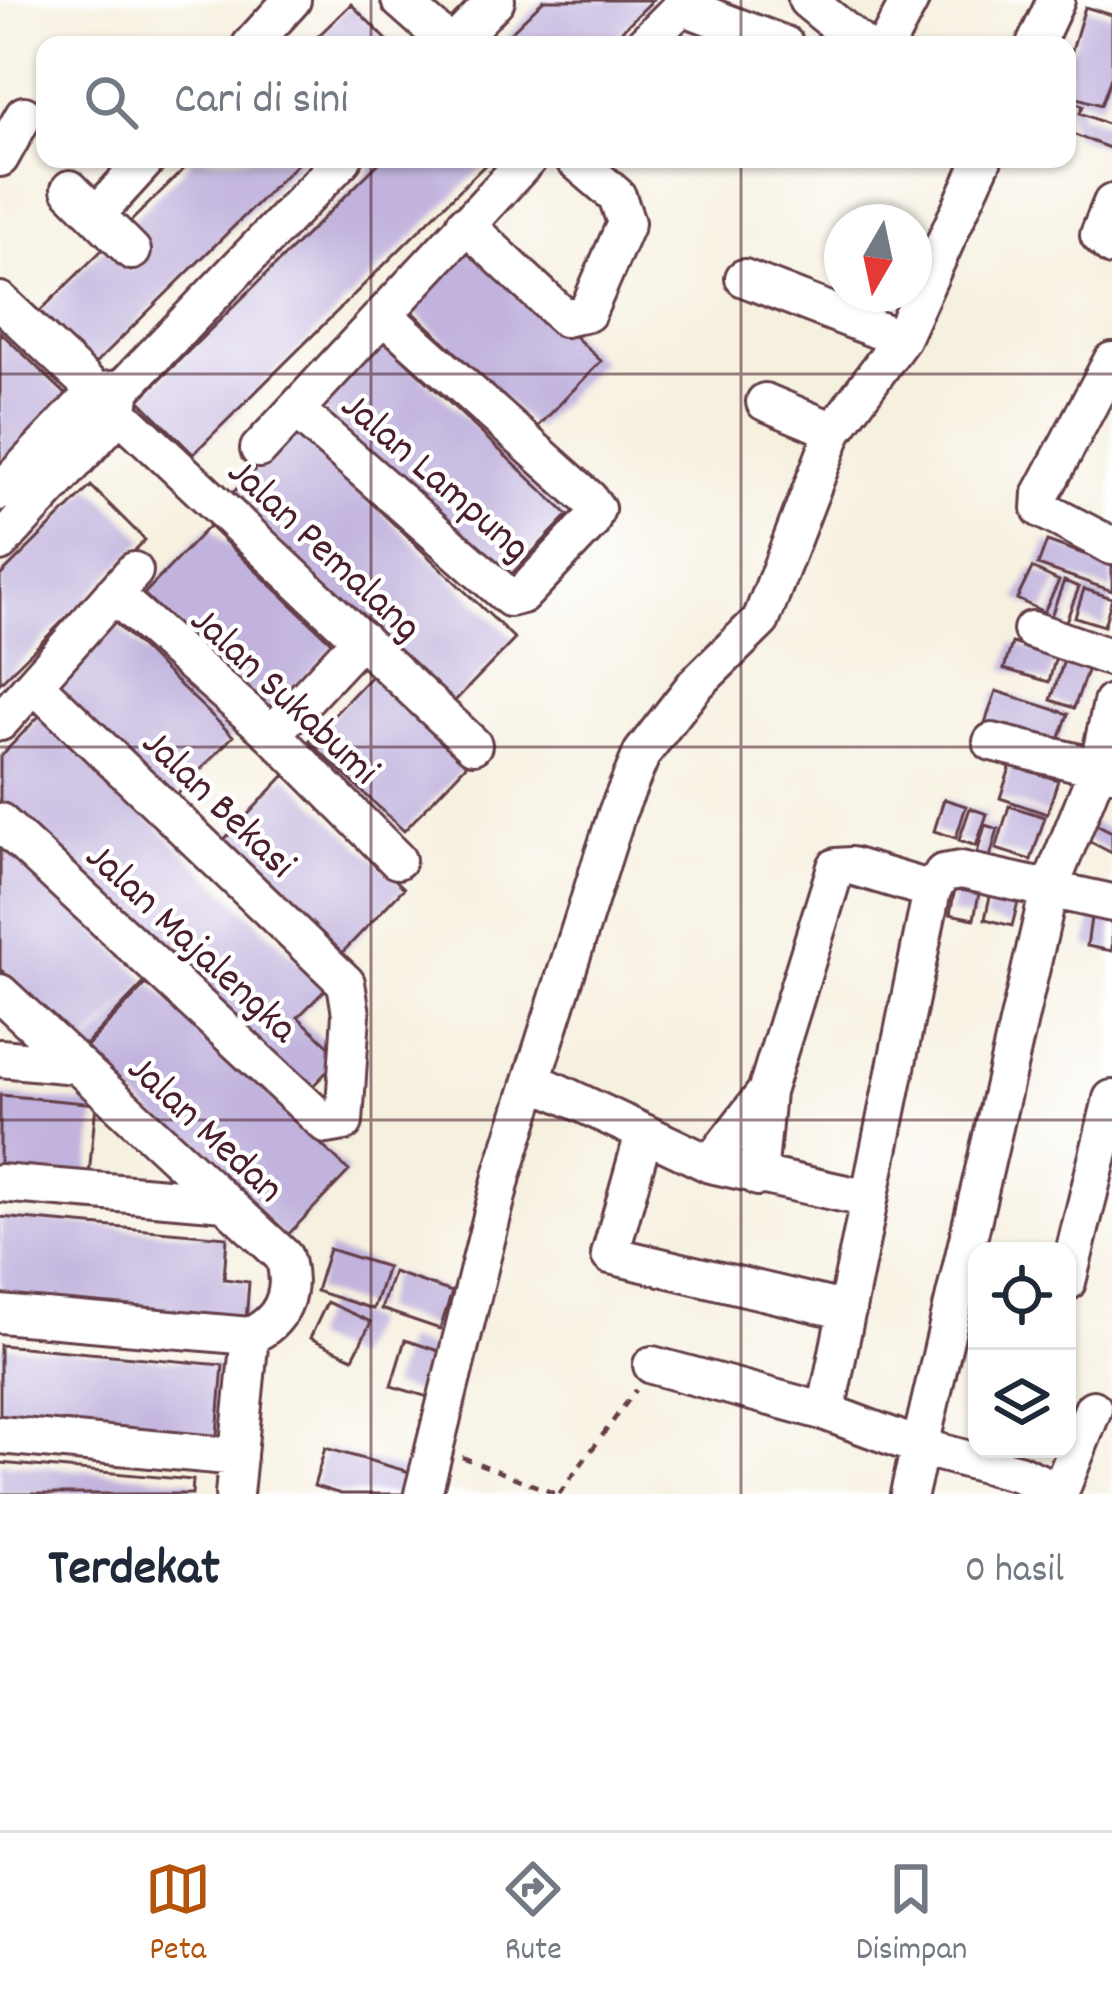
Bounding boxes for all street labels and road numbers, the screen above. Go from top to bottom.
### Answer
street label: Jalan Lampung [325,380,542,579]
street label: Jalan Pemalang [211,446,433,658]
street label: Jalan Sukabumi [174,594,390,802]
street label: Jalan Bekasi [125,717,307,895]
street label: Jalan Majalengka [69,830,310,1061]
street label: Jalan Medan [111,1042,295,1220]

